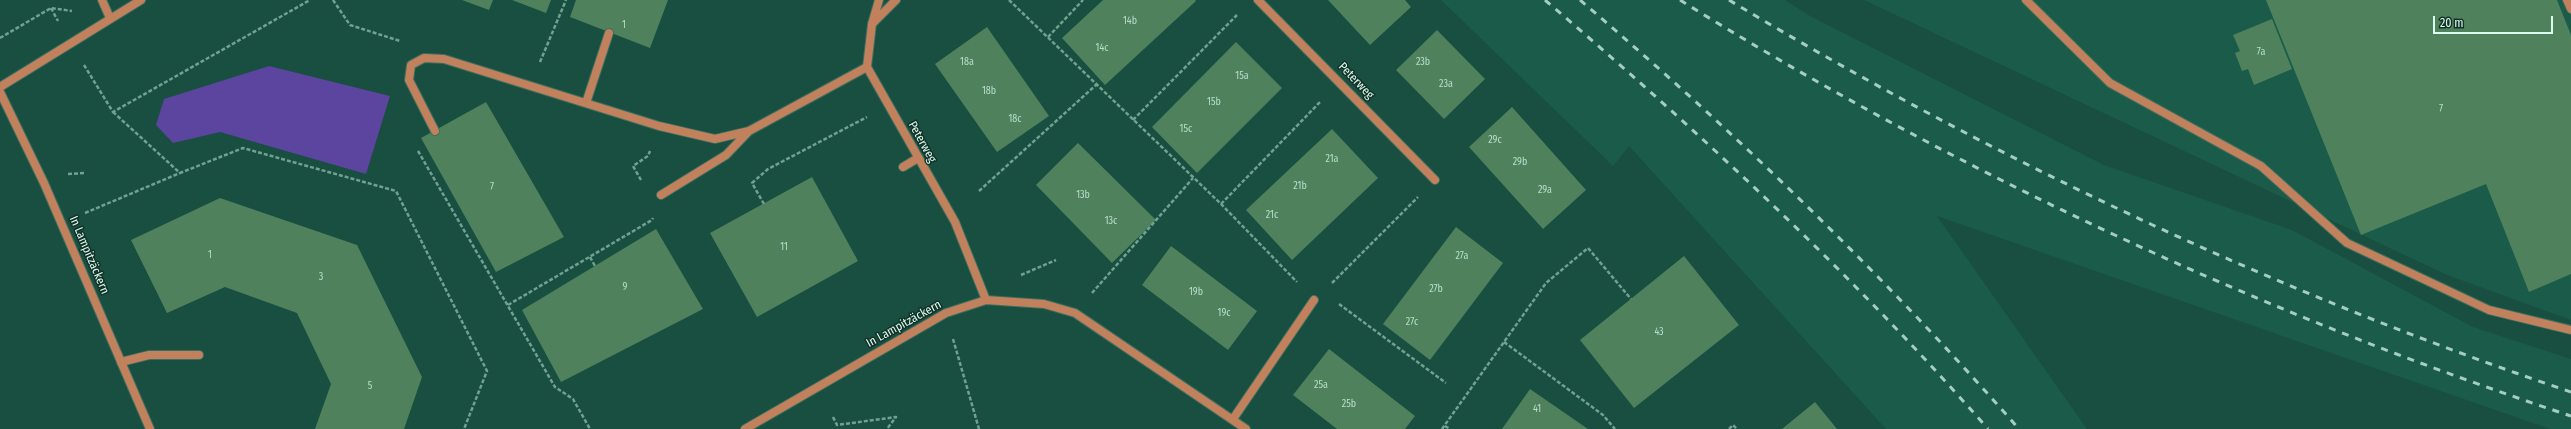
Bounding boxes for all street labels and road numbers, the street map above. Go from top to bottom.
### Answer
street label: Peterweg [1335,60,1377,102]
street label: Peterweg [905,119,939,165]
street label: In Lampitzäckern [66,214,112,296]
street label: In Lampitzäckern [864,297,944,351]

